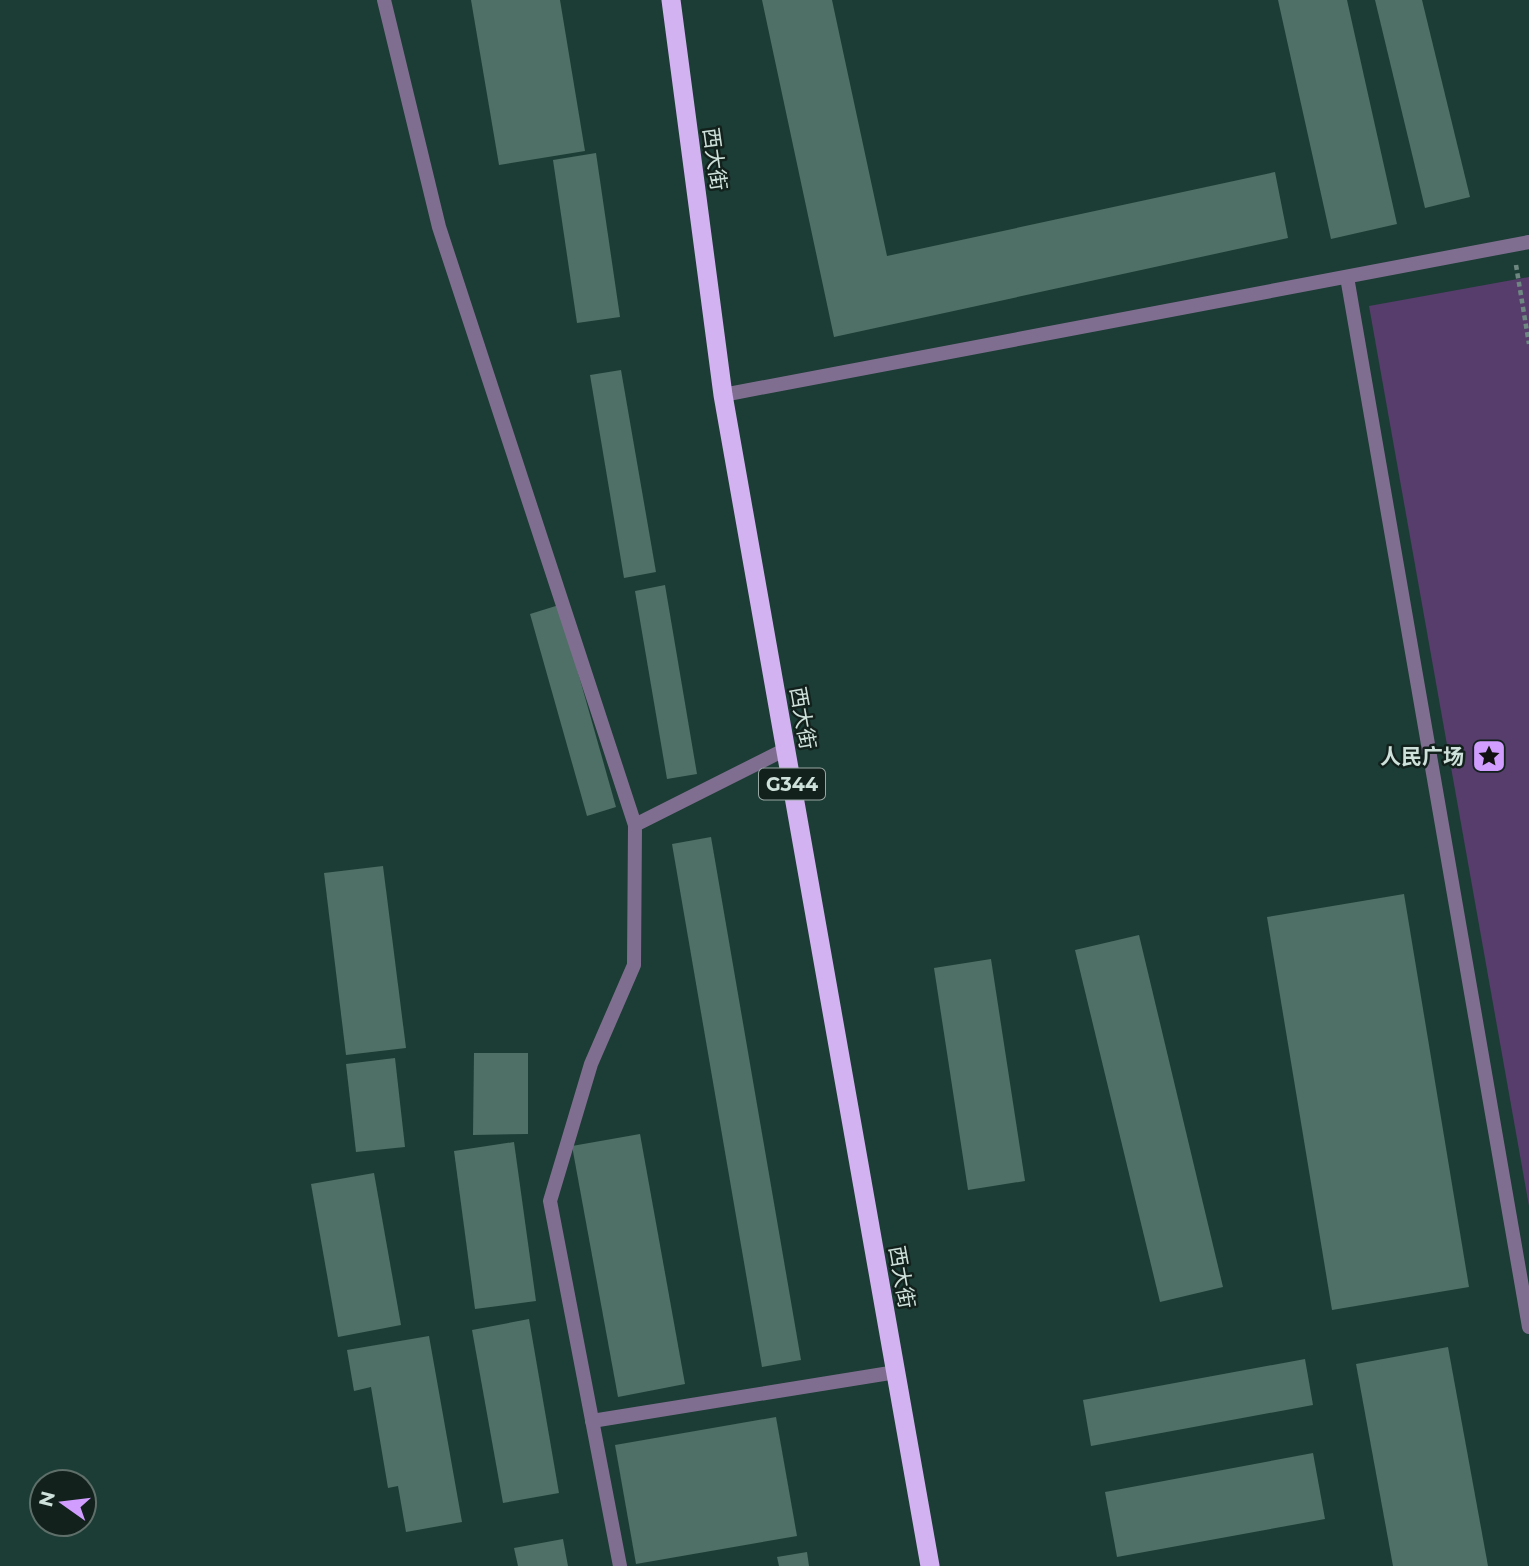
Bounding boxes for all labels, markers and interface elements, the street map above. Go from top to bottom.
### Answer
street label: 西大街 [698,126,732,192]
street label: 西大街 [785,685,821,751]
place icon: 人民广场 [1470,737,1508,775]
place label: 人民广场 [1380,744,1464,769]
road number: G344 [759,768,825,800]
street label: 西大街 [884,1244,920,1310]
north arrow [28,1468,98,1538]
text: N [34,1489,60,1509]

